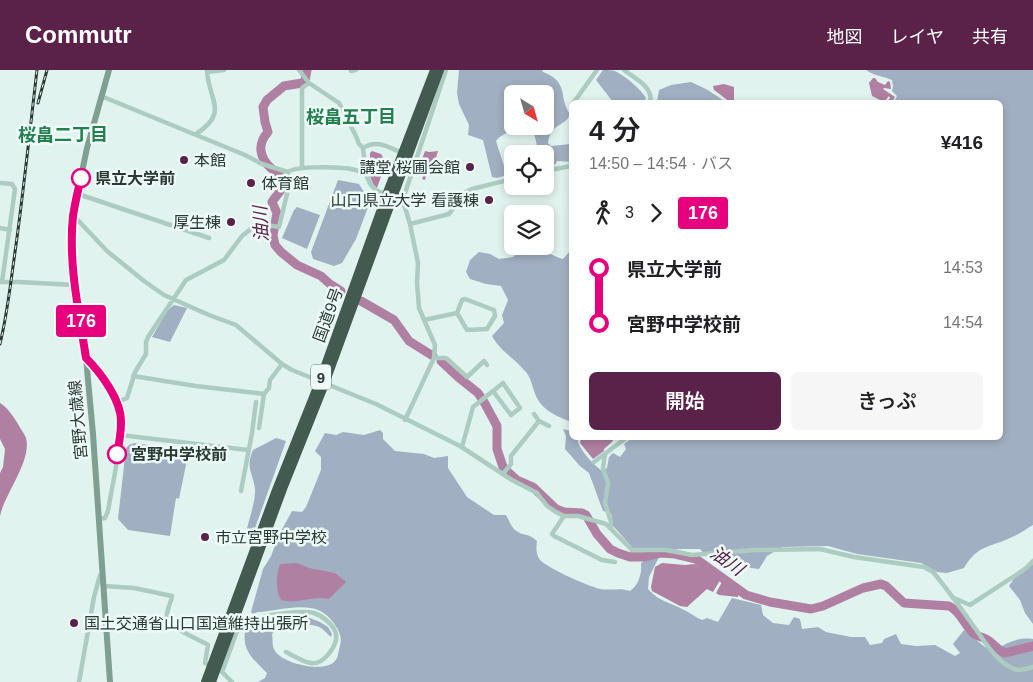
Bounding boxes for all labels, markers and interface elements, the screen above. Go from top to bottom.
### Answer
text: Commutr [25,21,132,48]
text: 地図 [827,27,863,47]
text: レイヤ [891,27,944,47]
text: 共有 [972,27,1008,47]
north arrow [504,85,554,135]
map controls [504,85,554,255]
district label: 桜畠五丁目 [306,107,396,127]
text: 4 分 [589,115,640,146]
district label: 桜畠二丁目 [18,125,108,145]
text: ¥416 [941,132,983,153]
button: locate [504,145,554,195]
place label: 本館 [194,152,226,169]
marker: 本館 [178,154,190,166]
text: 14:50 – 14:54 · バス [589,155,733,172]
place label: 講堂 桜圃会館 [360,159,460,176]
marker: 講堂 桜圃会館 [464,161,476,173]
marker: 県立大学前 [71,168,91,188]
place label: 県立大学前 [95,170,175,187]
place label: 体育館 [261,175,309,192]
marker: 体育館 [245,177,257,189]
place label: 山口県立大学 看護棟 [331,192,479,209]
marker: 山口県立大学 看護棟 [483,194,495,206]
icon: walk [589,199,617,227]
icon: forward [642,199,670,227]
text: 176 [688,203,718,223]
water label: 油川 [250,204,272,242]
text: 3 [625,204,634,221]
button: layers [504,205,554,255]
place label: 厚生棟 [173,214,221,231]
marker: 厚生棟 [225,216,237,228]
text: 県立大学前 [627,259,722,280]
text: 14:53 [943,259,983,276]
street label: 国道9号 [310,285,346,345]
line badge: 176 [52,305,110,337]
text: 176 [66,311,96,331]
text: 宮野中学校前 [627,314,741,335]
text: 14:54 [943,314,983,331]
road number: 9 [311,364,331,390]
button: 開始 [589,372,781,430]
button: きっぷ [791,372,983,430]
street label: 宮野大歳線 [66,379,90,461]
marker: 宮野中学校前 [107,444,127,464]
place label: 宮野中学校前 [131,446,227,463]
place label: 市立宮野中学校 [215,529,327,546]
marker: 市立宮野中学校 [199,531,211,543]
water label: 油川 [707,542,749,581]
place label: 国土交通省山口国道維持出張所 [84,615,308,632]
marker: 国土交通省山口国道維持出張所 [68,617,80,629]

